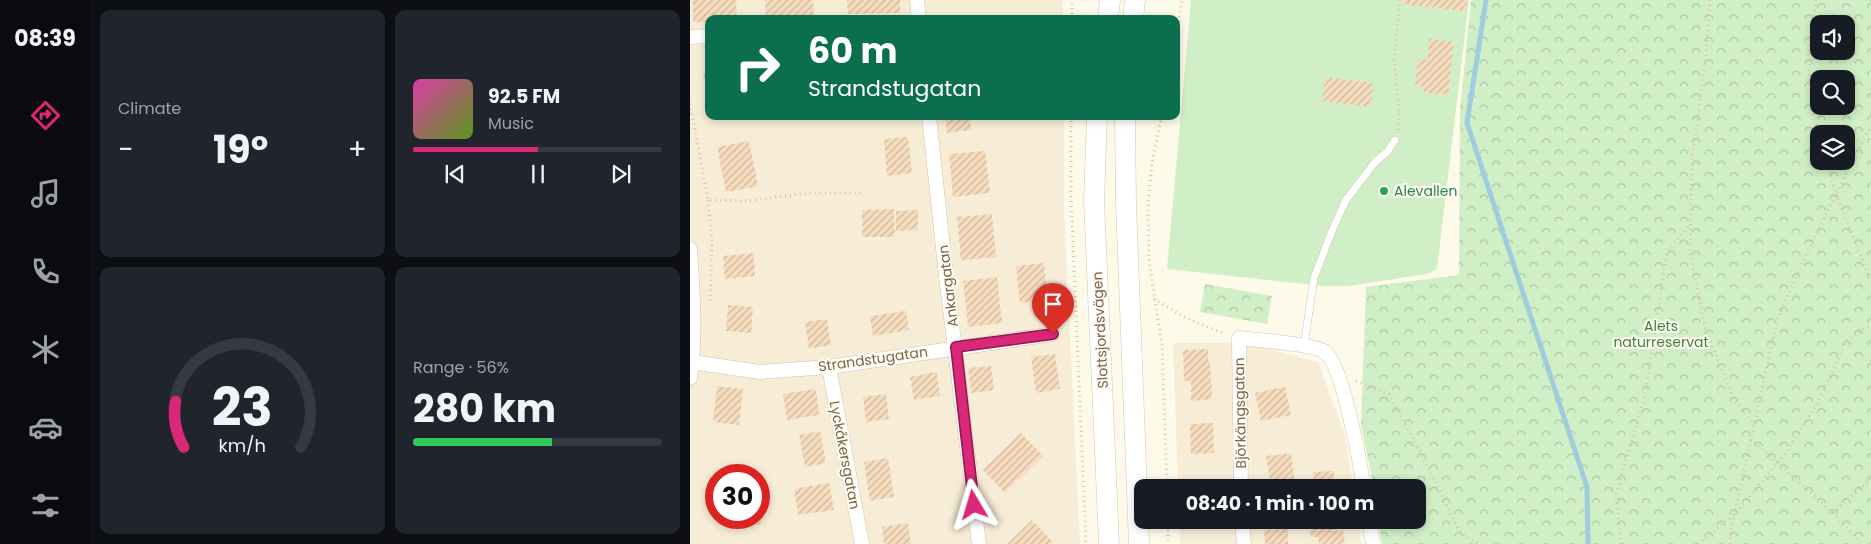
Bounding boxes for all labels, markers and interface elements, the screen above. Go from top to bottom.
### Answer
map controls [1810,15,1855,170]
button: sound [1810,15,1855,60]
text: 08:39 [14,23,76,54]
text: 60 m [808,26,898,75]
icon: right [725,35,790,100]
button: search [1810,70,1855,115]
text: Strandstugatan [808,73,981,104]
text: 92.5 FM [488,83,560,110]
text: Climate [118,97,181,120]
icon: directions [28,98,63,133]
text: Music [488,112,534,135]
text: 19° [213,123,268,176]
button: layers [1810,125,1855,170]
text: − [118,130,133,169]
text: + [348,130,367,169]
icon: previous [441,160,469,188]
icon: pause [524,160,552,188]
icon: next [607,160,635,188]
icon: music [28,176,63,211]
place label: Alevallen [1394,181,1457,201]
marker: Alevallen [1378,185,1390,197]
street label: Ankargatan [933,244,963,328]
icon: phone [28,254,63,289]
street label: Slottsjordsvägen [1087,271,1113,389]
pin [1032,283,1074,334]
icon: arrive [1039,290,1067,318]
park label: Alets naturreservat [1613,316,1709,352]
icon: climate [28,332,63,367]
street label: Strandstugatan [817,341,929,377]
text: Range · 56% [413,356,509,379]
street label: Björkängsgatan [1229,357,1251,469]
text: 23 [212,371,273,444]
text: 280 km [413,382,556,435]
street label: Lyckåkersgatan [825,399,865,511]
icon: car [28,410,63,445]
text: km/h [219,433,266,458]
speed limit sign: 30 [705,464,770,529]
position arrow [947,478,999,530]
icon: filters [28,488,63,523]
text: 08:40 · 1 min · 100 m [1186,490,1374,517]

